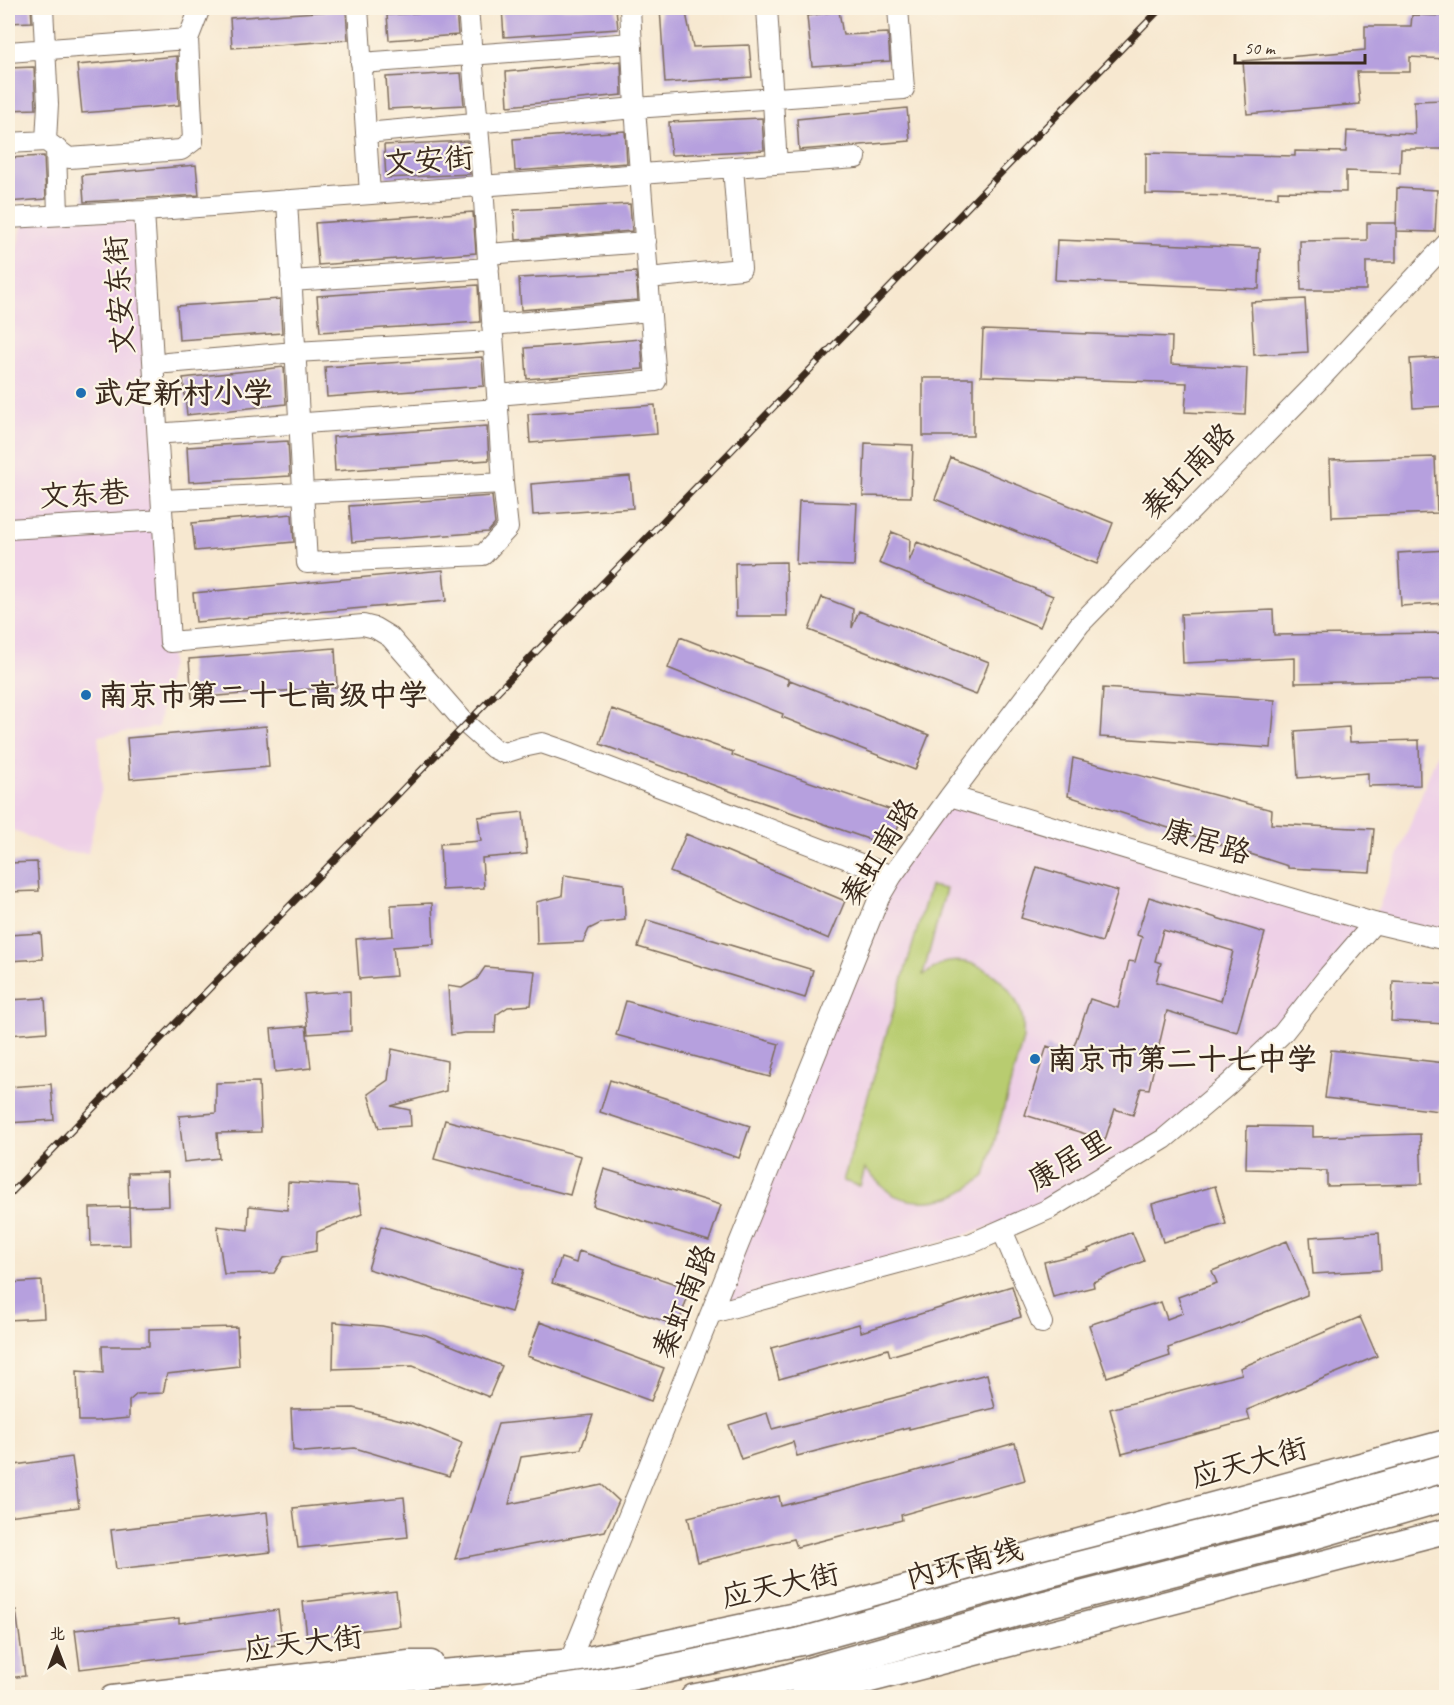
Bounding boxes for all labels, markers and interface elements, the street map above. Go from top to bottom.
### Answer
scale bar [1235,27,1366,65]
text: 50 m [1244,37,1277,59]
street label: 文安街 [383,138,475,182]
street label: 文安东街 [96,234,142,356]
place label: 武定新村小学 [93,374,273,412]
marker: 武定新村小学 [74,386,88,400]
street label: 秦虹南路 [1133,415,1243,527]
street label: 文东巷 [38,473,130,515]
place label: 南京市第二十七高级中学 [98,676,428,714]
marker: 南京市第二十七高级中学 [79,688,93,702]
street label: 秦虹南路 [831,791,927,913]
street label: 康居路 [1158,810,1256,872]
place label: 南京市第二十七中学 [1047,1040,1317,1078]
marker: 南京市第二十七中学 [1028,1052,1042,1066]
street label: 康居里 [1021,1121,1117,1199]
street label: 秦虹南路 [644,1238,724,1364]
street label: 应天大街 [1186,1428,1312,1496]
street label: 内环南线 [901,1529,1027,1597]
street label: 应天大街 [717,1554,843,1616]
street label: 应天大街 [241,1617,365,1669]
north arrow [27,1618,87,1678]
text: 北 [49,1624,65,1644]

